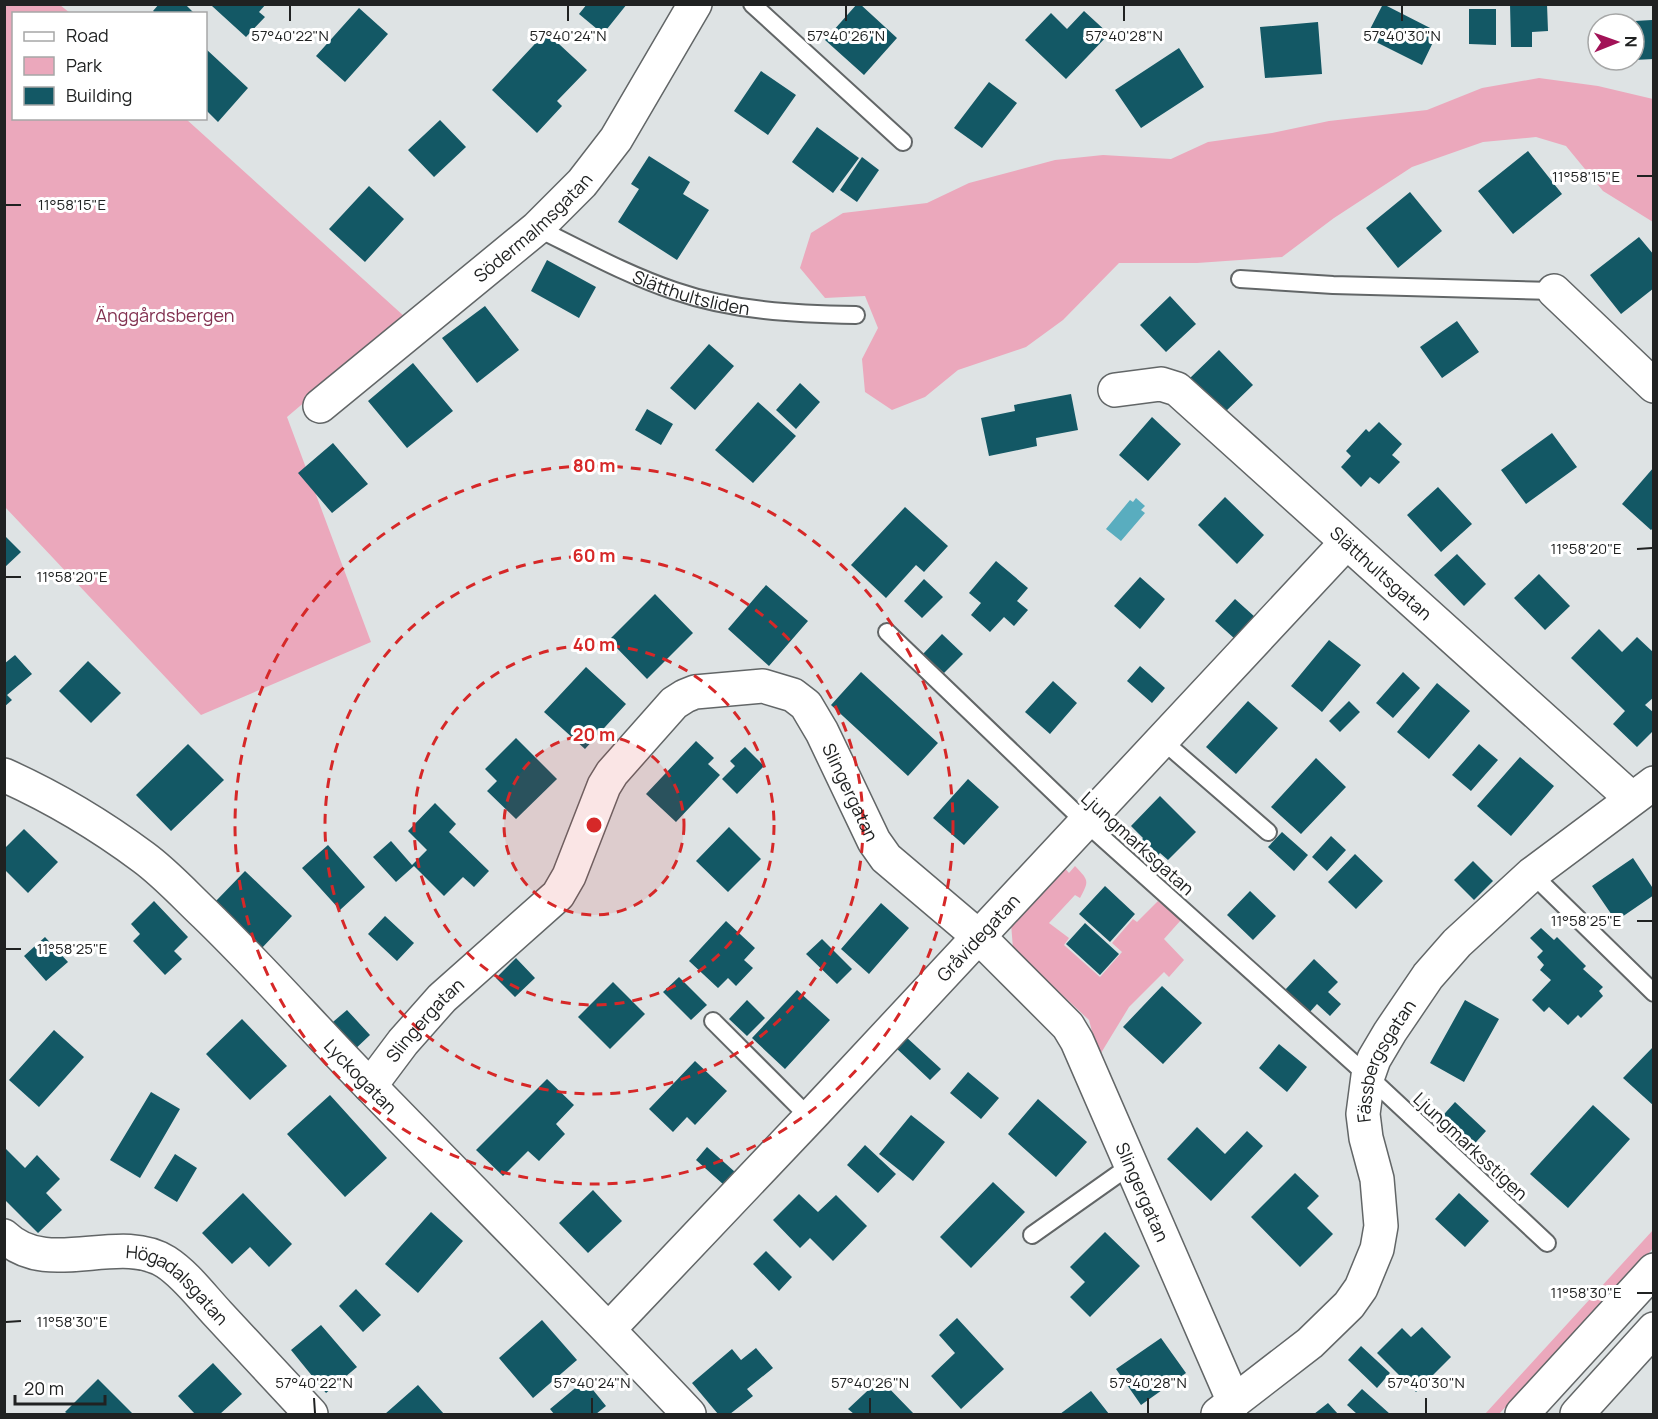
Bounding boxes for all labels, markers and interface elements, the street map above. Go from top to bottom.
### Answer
legend [12,12,207,120]
north arrow [1586,12,1646,72]
text: Road [66,23,109,47]
text: 57°40'22"N [251,25,329,46]
text: 57°40'24"N [530,25,606,46]
text: 57°40'26"N [807,25,885,46]
text: 57°40'28"N [1085,25,1163,46]
text: 57°40'30"N [1363,25,1441,46]
text: N [1620,36,1642,48]
text: Park [66,53,103,77]
text: Building [66,83,132,107]
text: 11°58'15"E [1552,166,1620,187]
street label: Södermalmsgatan [468,168,597,287]
text: 11°58'15"E [38,194,106,215]
street label: Slätthultsliden [629,264,751,320]
park label: Änggårdsbergen [96,303,234,327]
text: 80 m [573,453,615,477]
street label: Slätthultsgatan [1325,521,1437,625]
text: 11°58'20"E [1550,538,1622,559]
text: 60 m [573,543,615,567]
text: 11°58'20"E [36,566,108,587]
text: 40 m [573,632,615,656]
text: 20 m [573,722,615,746]
street label: Slingergatan [817,739,884,845]
street label: Ljungmarksgatan [1076,786,1200,900]
centre of rings [584,815,604,835]
street label: Gråvidegatan [931,888,1025,986]
text: 11°58'25"E [1551,910,1621,931]
text: 11°58'25"E [37,938,107,959]
street label: Slingergatan [380,972,469,1067]
street label: Fässbergsgatan [1351,994,1421,1124]
street label: Lyckogatan [319,1034,403,1119]
street label: Ljungmarksstigen [1409,1087,1533,1205]
street label: Slingergatan [1110,1139,1175,1245]
street label: Högadalsgatan [125,1239,234,1330]
text: 11°58'30"E [1551,1282,1621,1303]
text: 11°58'30"E [37,1311,107,1332]
scale bar [15,1368,105,1406]
text: 57°40'22"N [275,1372,353,1393]
text: 57°40'24"N [554,1372,630,1393]
text: 57°40'26"N [831,1372,909,1393]
text: 57°40'28"N [1109,1372,1187,1393]
text: 57°40'30"N [1387,1372,1465,1393]
text: 20 m [24,1376,64,1400]

